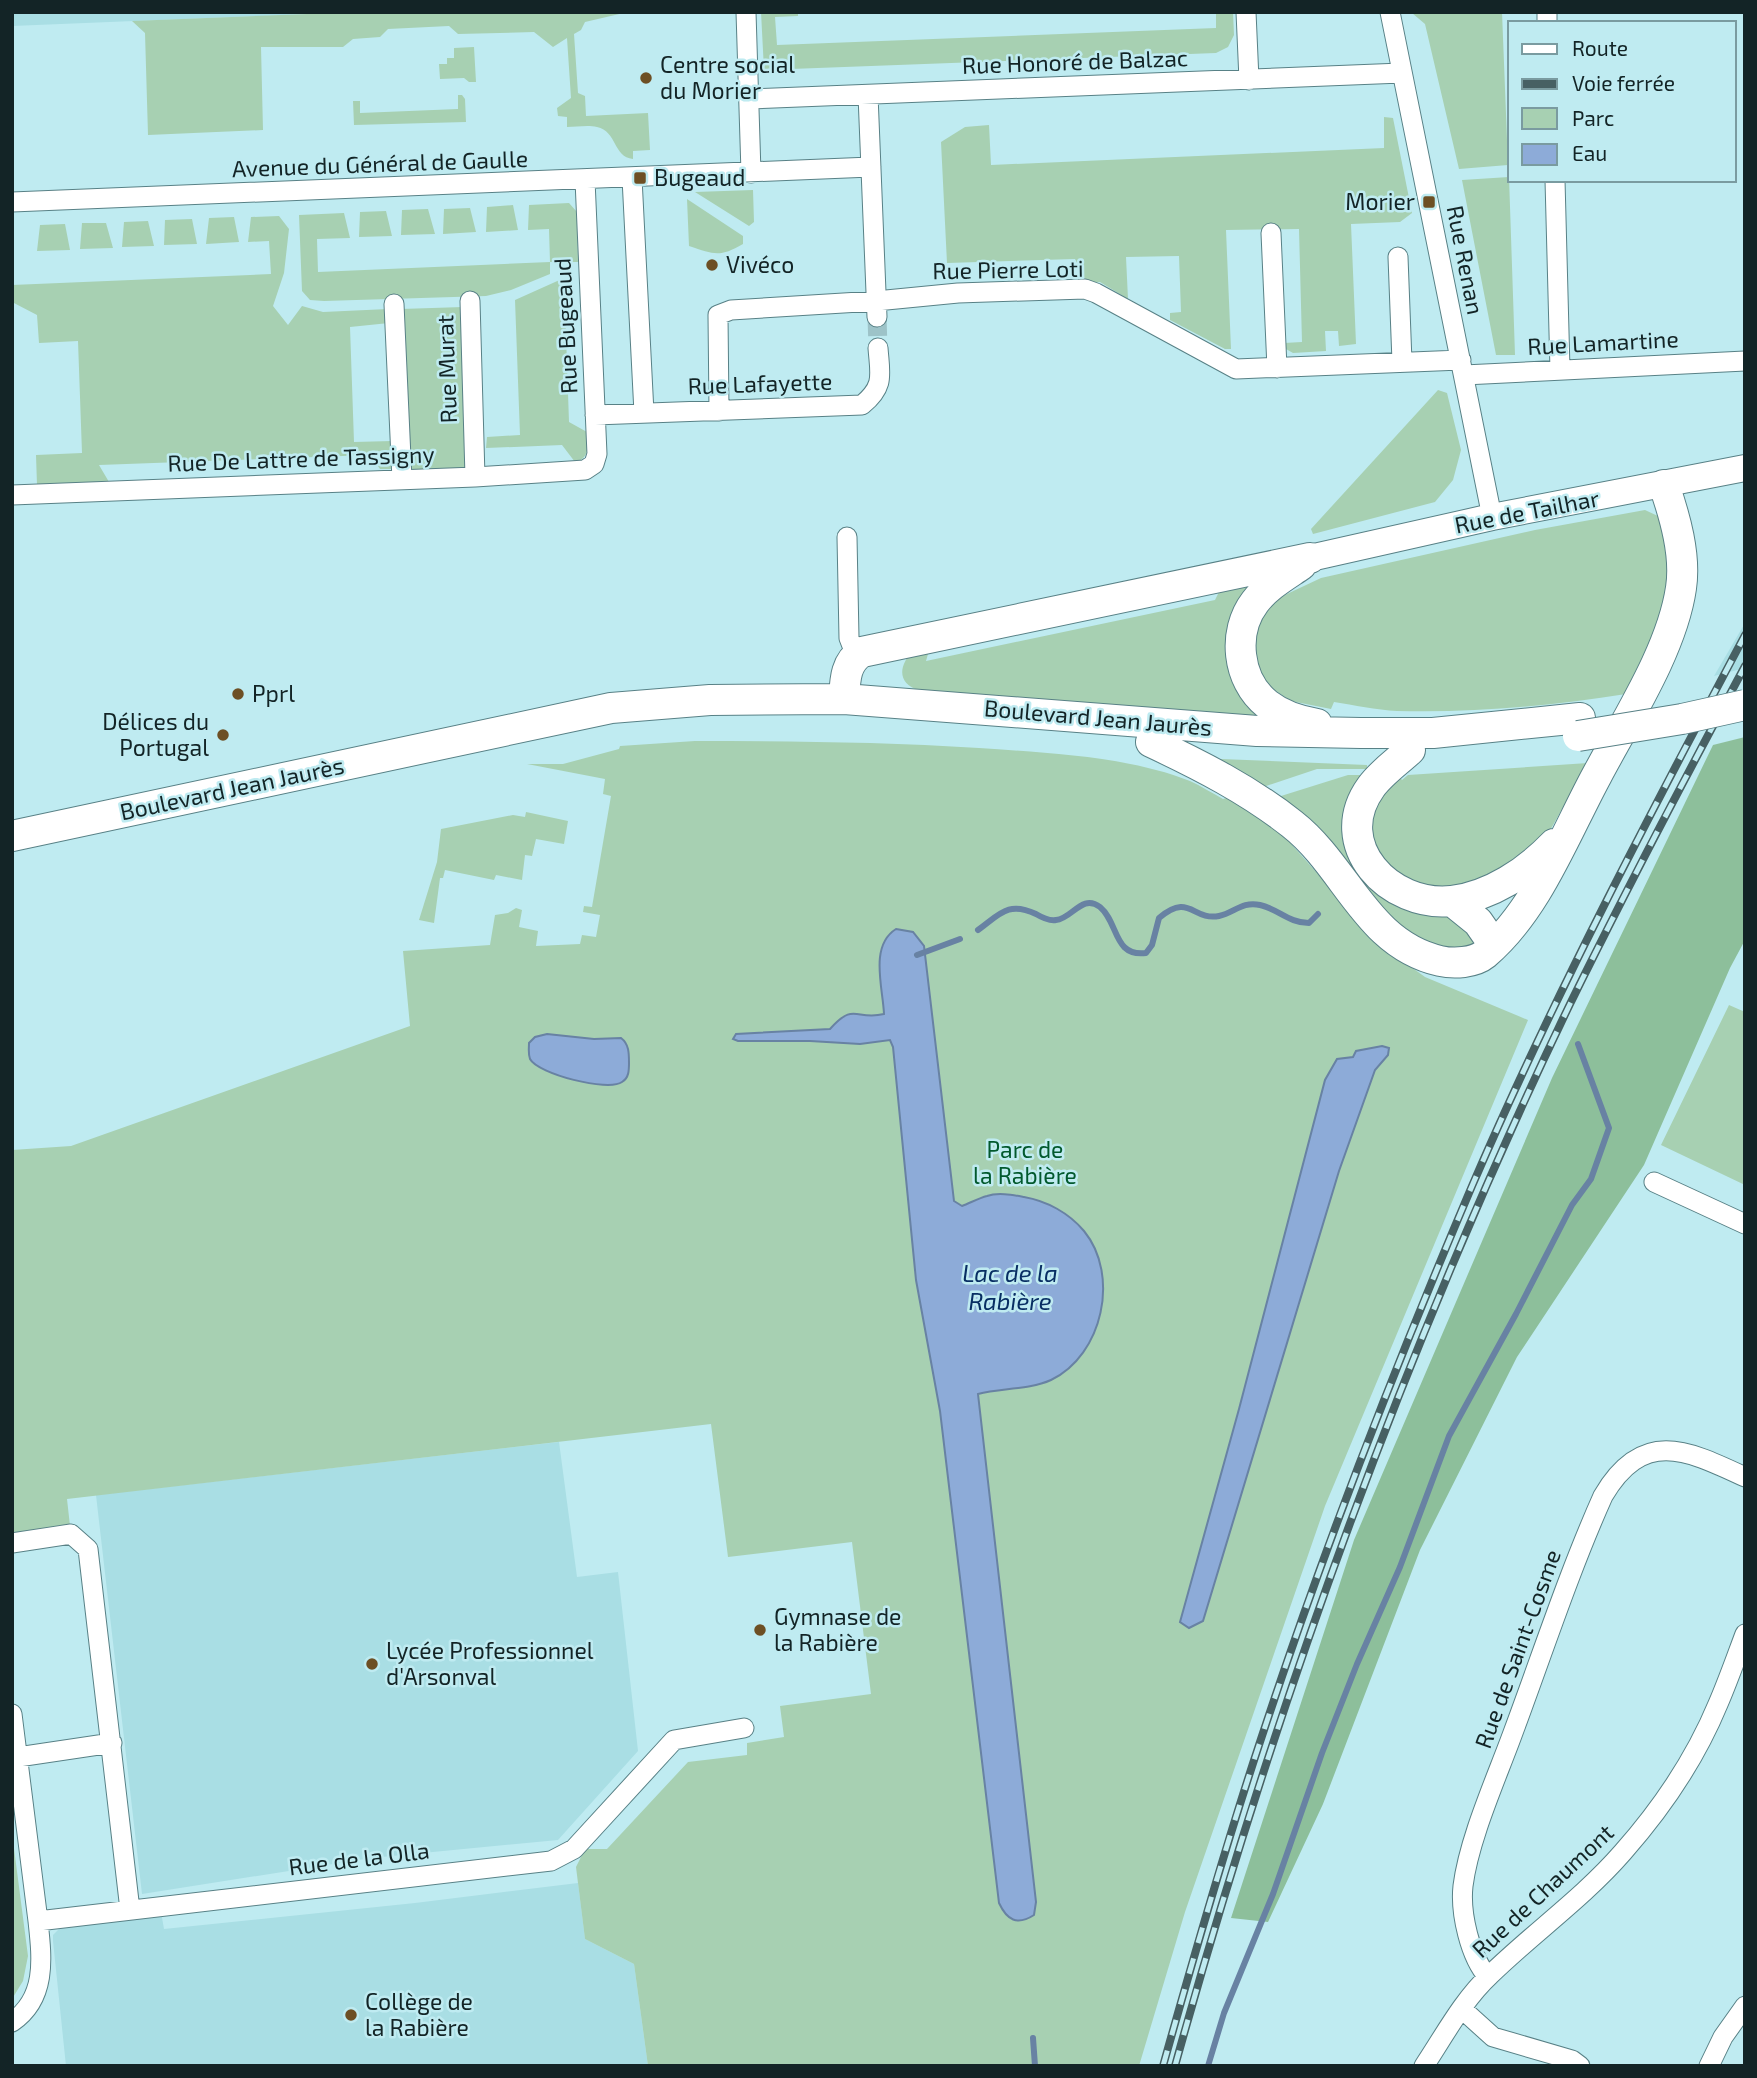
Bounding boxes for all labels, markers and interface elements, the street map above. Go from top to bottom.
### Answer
legend [1508,21,1736,182]
text: Route [1572,35,1628,60]
street label: Rue Honoré de Balzac [962,43,1188,79]
place label: Centre social du Morier [660,50,795,104]
marker: Centre social du Morier [638,70,654,86]
text: Voie ferrée [1572,70,1675,95]
text: Parc [1572,105,1614,130]
text: Eau [1572,140,1607,165]
street label: Avenue du Général de Gaulle [231,144,528,182]
place label: Bugeaud [654,163,745,191]
marker: Bugeaud [632,170,648,186]
place label: Morier [1345,187,1415,215]
marker: Morier [1421,194,1437,210]
street label: Rue Renan [1442,203,1490,317]
place label: Vivéco [726,250,794,278]
street label: Rue Pierre Loti [932,254,1084,284]
street label: Rue Bugeaud [547,257,583,395]
marker: Vivéco [704,257,720,273]
street label: Rue Murat [430,314,462,424]
street label: Rue Lamartine [1527,324,1679,360]
street label: Rue Lafayette [687,366,833,400]
street label: Rue De Lattre de Tassigny [167,439,435,477]
street label: Rue de Tailhar [1452,483,1601,539]
place label: Pprl [252,679,295,707]
marker: Pprl [230,686,246,702]
street label: Boulevard Jean Jaurès [983,693,1213,741]
place label: Délices du Portugal [102,707,209,761]
marker: Délices du Portugal [215,727,231,743]
street label: Boulevard Jean Jaurès [117,751,346,825]
park label: Parc de la Rabière [973,1135,1077,1189]
water label: Lac de la Rabière [962,1258,1058,1315]
street label: Rue de Saint-Cosme [1468,1545,1566,1752]
place label: Gymnase de la Rabière [774,1602,901,1656]
marker: Gymnase de la Rabière [752,1622,768,1638]
place label: Lycée Professionnel d'Arsonval [386,1636,594,1690]
marker: Lycée Professionnel d'Arsonval [364,1656,380,1672]
street label: Rue de Chaumont [1466,1817,1619,1963]
street label: Rue de la Olla [287,1835,431,1881]
place label: Collège de la Rabière [365,1987,473,2041]
marker: Collège de la Rabière [343,2007,359,2023]

